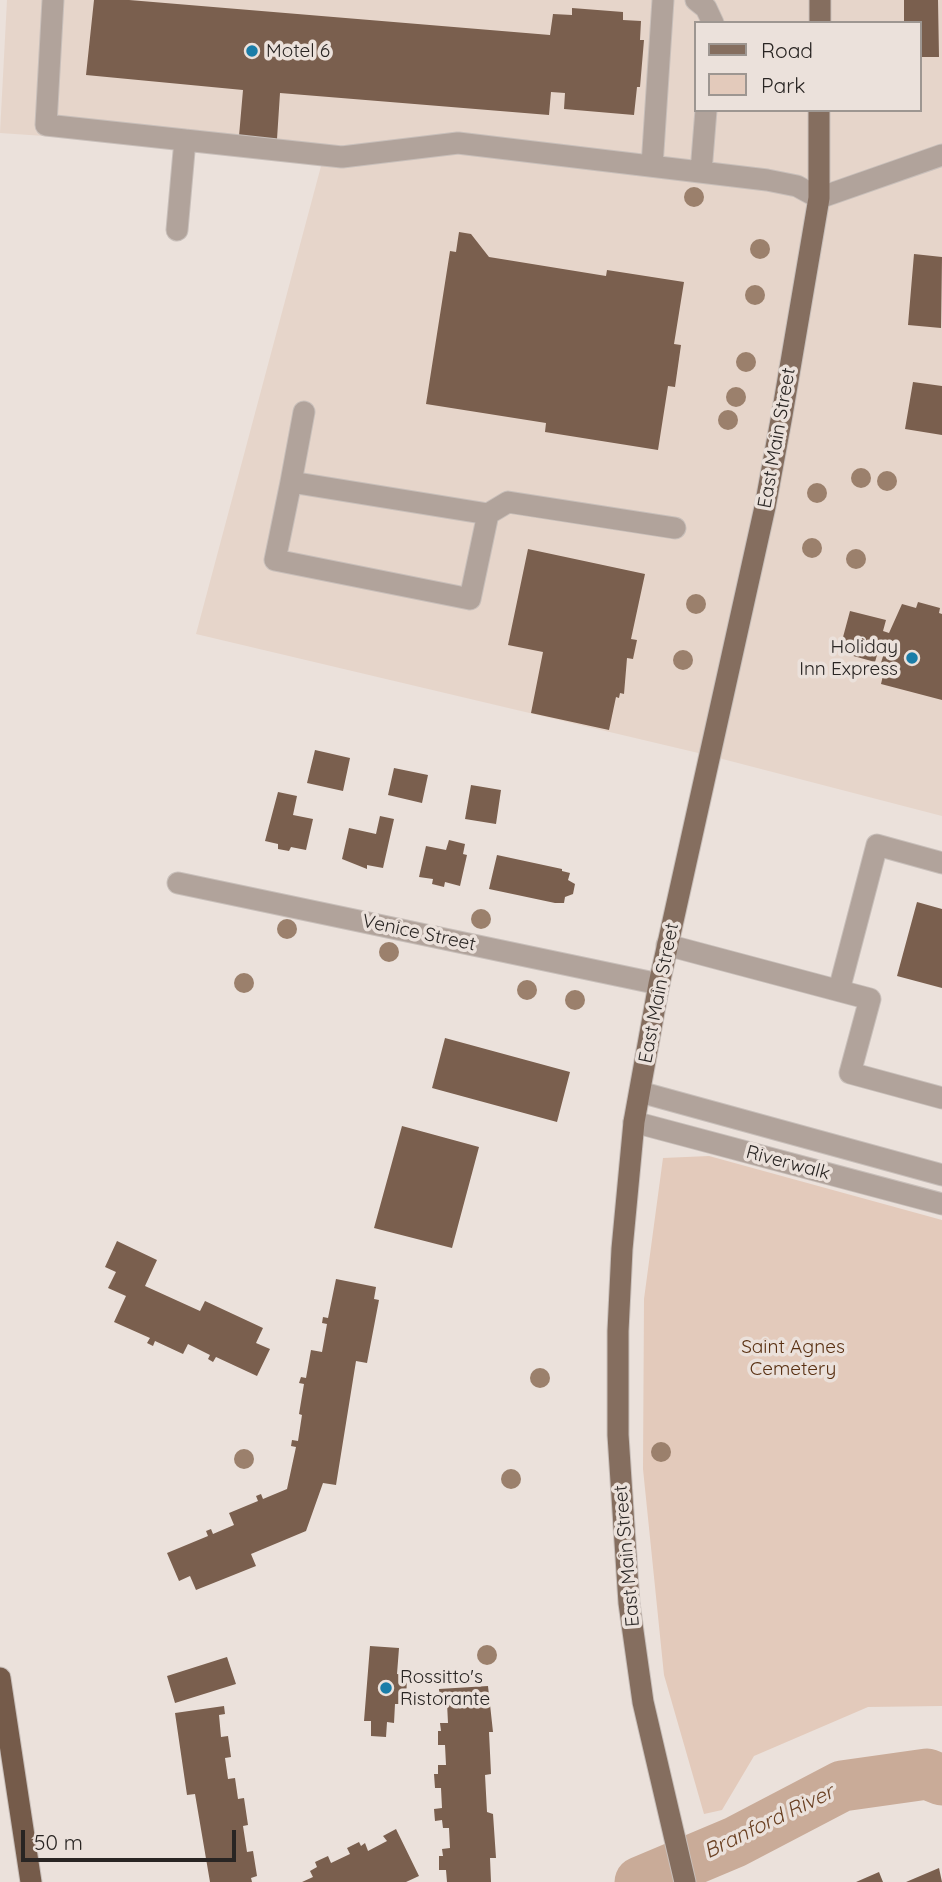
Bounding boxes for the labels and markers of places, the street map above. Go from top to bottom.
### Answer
place label: Motel 6 [266,40,330,62]
marker: Motel 6 [244,43,260,59]
place label: Holiday Inn Express [799,636,898,680]
marker: Holiday Inn Express [904,650,920,666]
place label: Rossitto's Ristorante [400,1666,490,1710]
marker: Rossitto's Ristorante [378,1680,394,1696]

